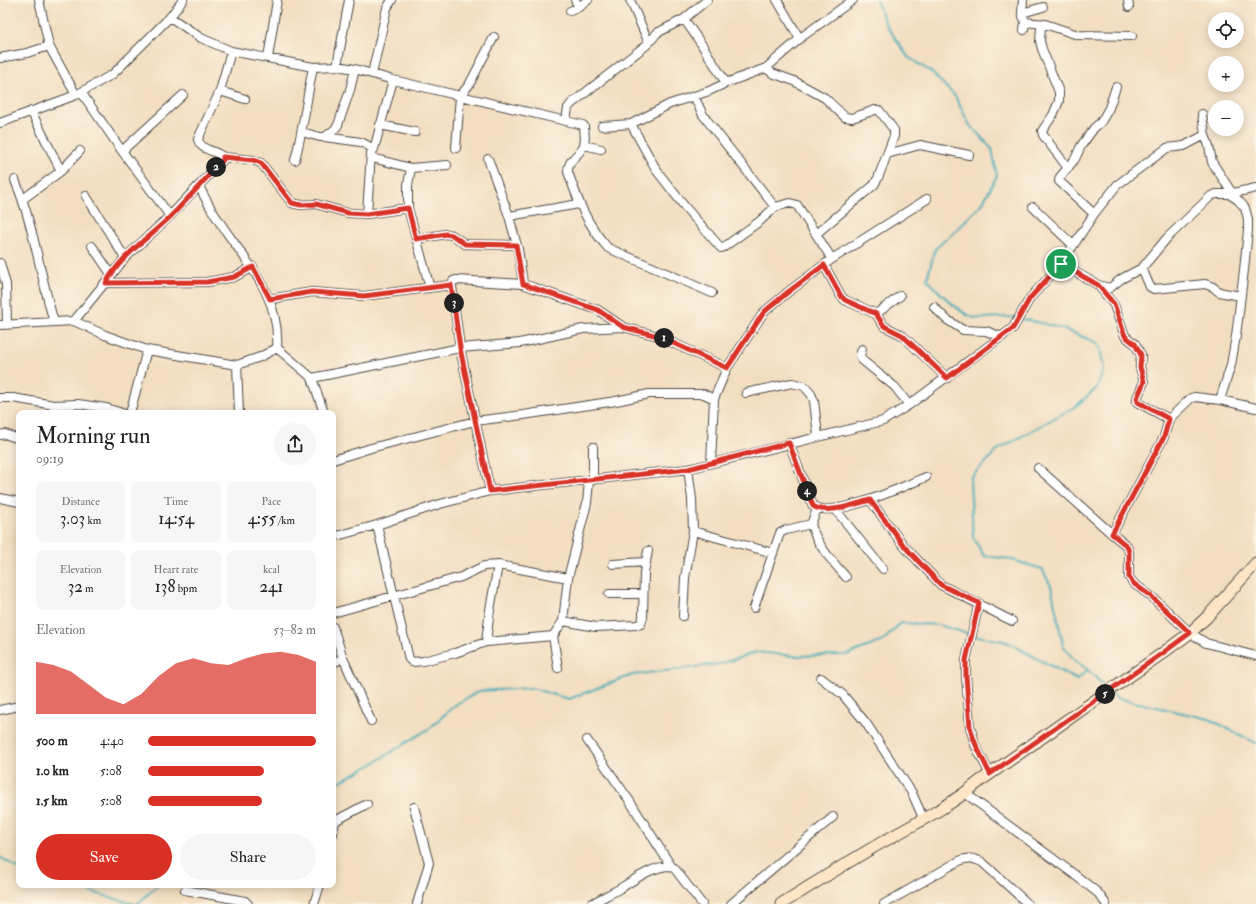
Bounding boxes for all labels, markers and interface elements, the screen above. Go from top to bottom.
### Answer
map controls [1208,12,1244,136]
button: locate [1208,12,1244,48]
button: + [1208,56,1244,92]
button: − [1208,100,1244,136]
pin: 2 [206,157,226,177]
text: 2 [213,160,219,173]
pin [1044,247,1078,281]
icon: arrive [1050,253,1072,275]
pin: 3 [444,293,464,313]
text: 3 [452,296,456,309]
pin: 1 [654,328,674,348]
text: 1 [662,331,666,344]
text: Morning run [36,422,151,450]
button: share [274,423,316,465]
text: 09:19 [36,451,64,467]
pin: 4 [797,481,817,501]
text: 4 [804,484,810,497]
text: Distance [61,495,100,508]
text: Time [164,495,188,508]
text: Pace [261,495,281,508]
text: 3.03 [60,508,85,529]
text: 14:54 [158,508,194,529]
text: 4:55 [248,508,276,529]
text: km [85,514,101,527]
text: /km [276,514,295,527]
text: Elevation [60,563,102,576]
text: Heart rate [154,563,198,576]
text: kcal [263,563,280,576]
text: 32 [68,576,83,597]
text: 138 [155,576,175,597]
text: 241 [259,576,283,597]
text: m [83,582,94,595]
text: bpm [175,582,197,595]
text: Elevation [36,622,86,638]
text: 53–82 m [273,622,316,638]
pin: 5 [1095,684,1115,704]
text: 5 [1103,687,1107,700]
text: 500 m [36,733,68,749]
text: 4:40 [100,733,124,749]
text: 1.0 km [36,763,69,779]
text: 5:08 [100,763,122,779]
text: 1.5 km [36,793,68,809]
text: 5:08 [100,793,122,809]
button: Save [36,834,172,880]
button: Share [180,834,316,880]

